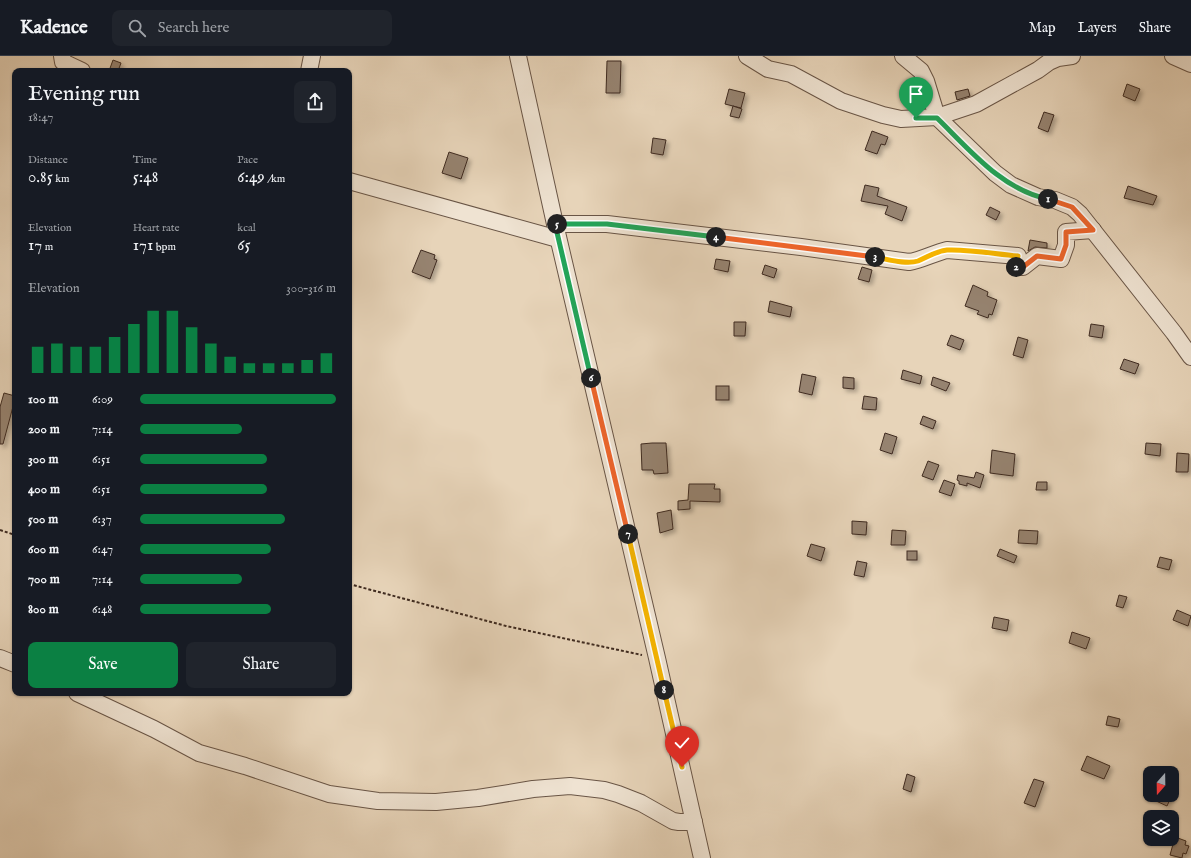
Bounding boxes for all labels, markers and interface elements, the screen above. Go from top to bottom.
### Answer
search box [112,10,392,46]
text: Kadence [20,16,88,40]
icon: search [126,17,148,39]
text: Search here [158,18,229,37]
text: Map [1029,19,1056,37]
text: Layers [1078,19,1117,37]
text: Share [1139,19,1171,37]
pin [899,77,933,118]
text: Evening run [28,80,140,108]
button: share [294,81,336,123]
icon: arrive [905,83,927,105]
text: 18:47 [28,109,53,126]
text: Distance [28,153,68,167]
text: Time [133,153,157,167]
text: Pace [237,153,258,167]
text: 0.85 [28,167,53,188]
text: 5:48 [133,167,158,188]
text: 6:49 [237,167,265,188]
text: km [53,172,70,186]
text: /km [265,172,285,186]
pin: 1 [1038,189,1058,209]
text: 1 [1046,192,1050,206]
pin: 5 [547,214,567,234]
text: 5 [555,217,559,231]
text: Elevation [28,221,72,235]
text: Heart rate [133,221,180,235]
text: kcal [237,221,256,235]
pin: 4 [706,227,726,247]
text: 4 [713,230,719,244]
text: 17 [28,235,42,256]
text: 171 [133,235,153,256]
text: 65 [237,235,251,256]
text: m [42,240,53,254]
text: bpm [153,240,176,254]
pin: 3 [865,247,885,267]
text: 3 [873,250,877,264]
pin: 2 [1006,257,1026,277]
text: 2 [1013,260,1019,274]
text: Elevation [28,280,80,297]
text: 300–316 m [286,280,336,297]
pin: 6 [581,368,601,388]
text: 6 [589,371,593,385]
text: 100 m [28,391,58,408]
text: 6:09 [92,391,113,408]
text: 200 m [28,421,60,438]
text: 7:14 [92,421,113,438]
text: 300 m [28,451,59,468]
text: 6:51 [92,451,110,468]
text: 400 m [28,481,60,498]
text: 6:51 [92,481,110,498]
text: 500 m [28,511,58,528]
text: 6:37 [92,511,112,528]
pin: 7 [618,524,638,544]
text: 7 [625,527,631,541]
text: 600 m [28,541,59,558]
text: 6:47 [92,541,113,558]
text: 700 m [28,571,60,588]
text: 7:14 [92,571,113,588]
text: 800 m [28,601,59,618]
text: 6:48 [92,601,112,618]
button: Save [28,642,178,688]
button: Share [186,642,336,688]
pin: 8 [654,680,674,700]
text: 8 [662,683,666,697]
pin [665,726,699,767]
icon: check [671,732,693,754]
north arrow [1143,766,1179,802]
map controls [1143,766,1179,846]
button: layers [1143,810,1179,846]

